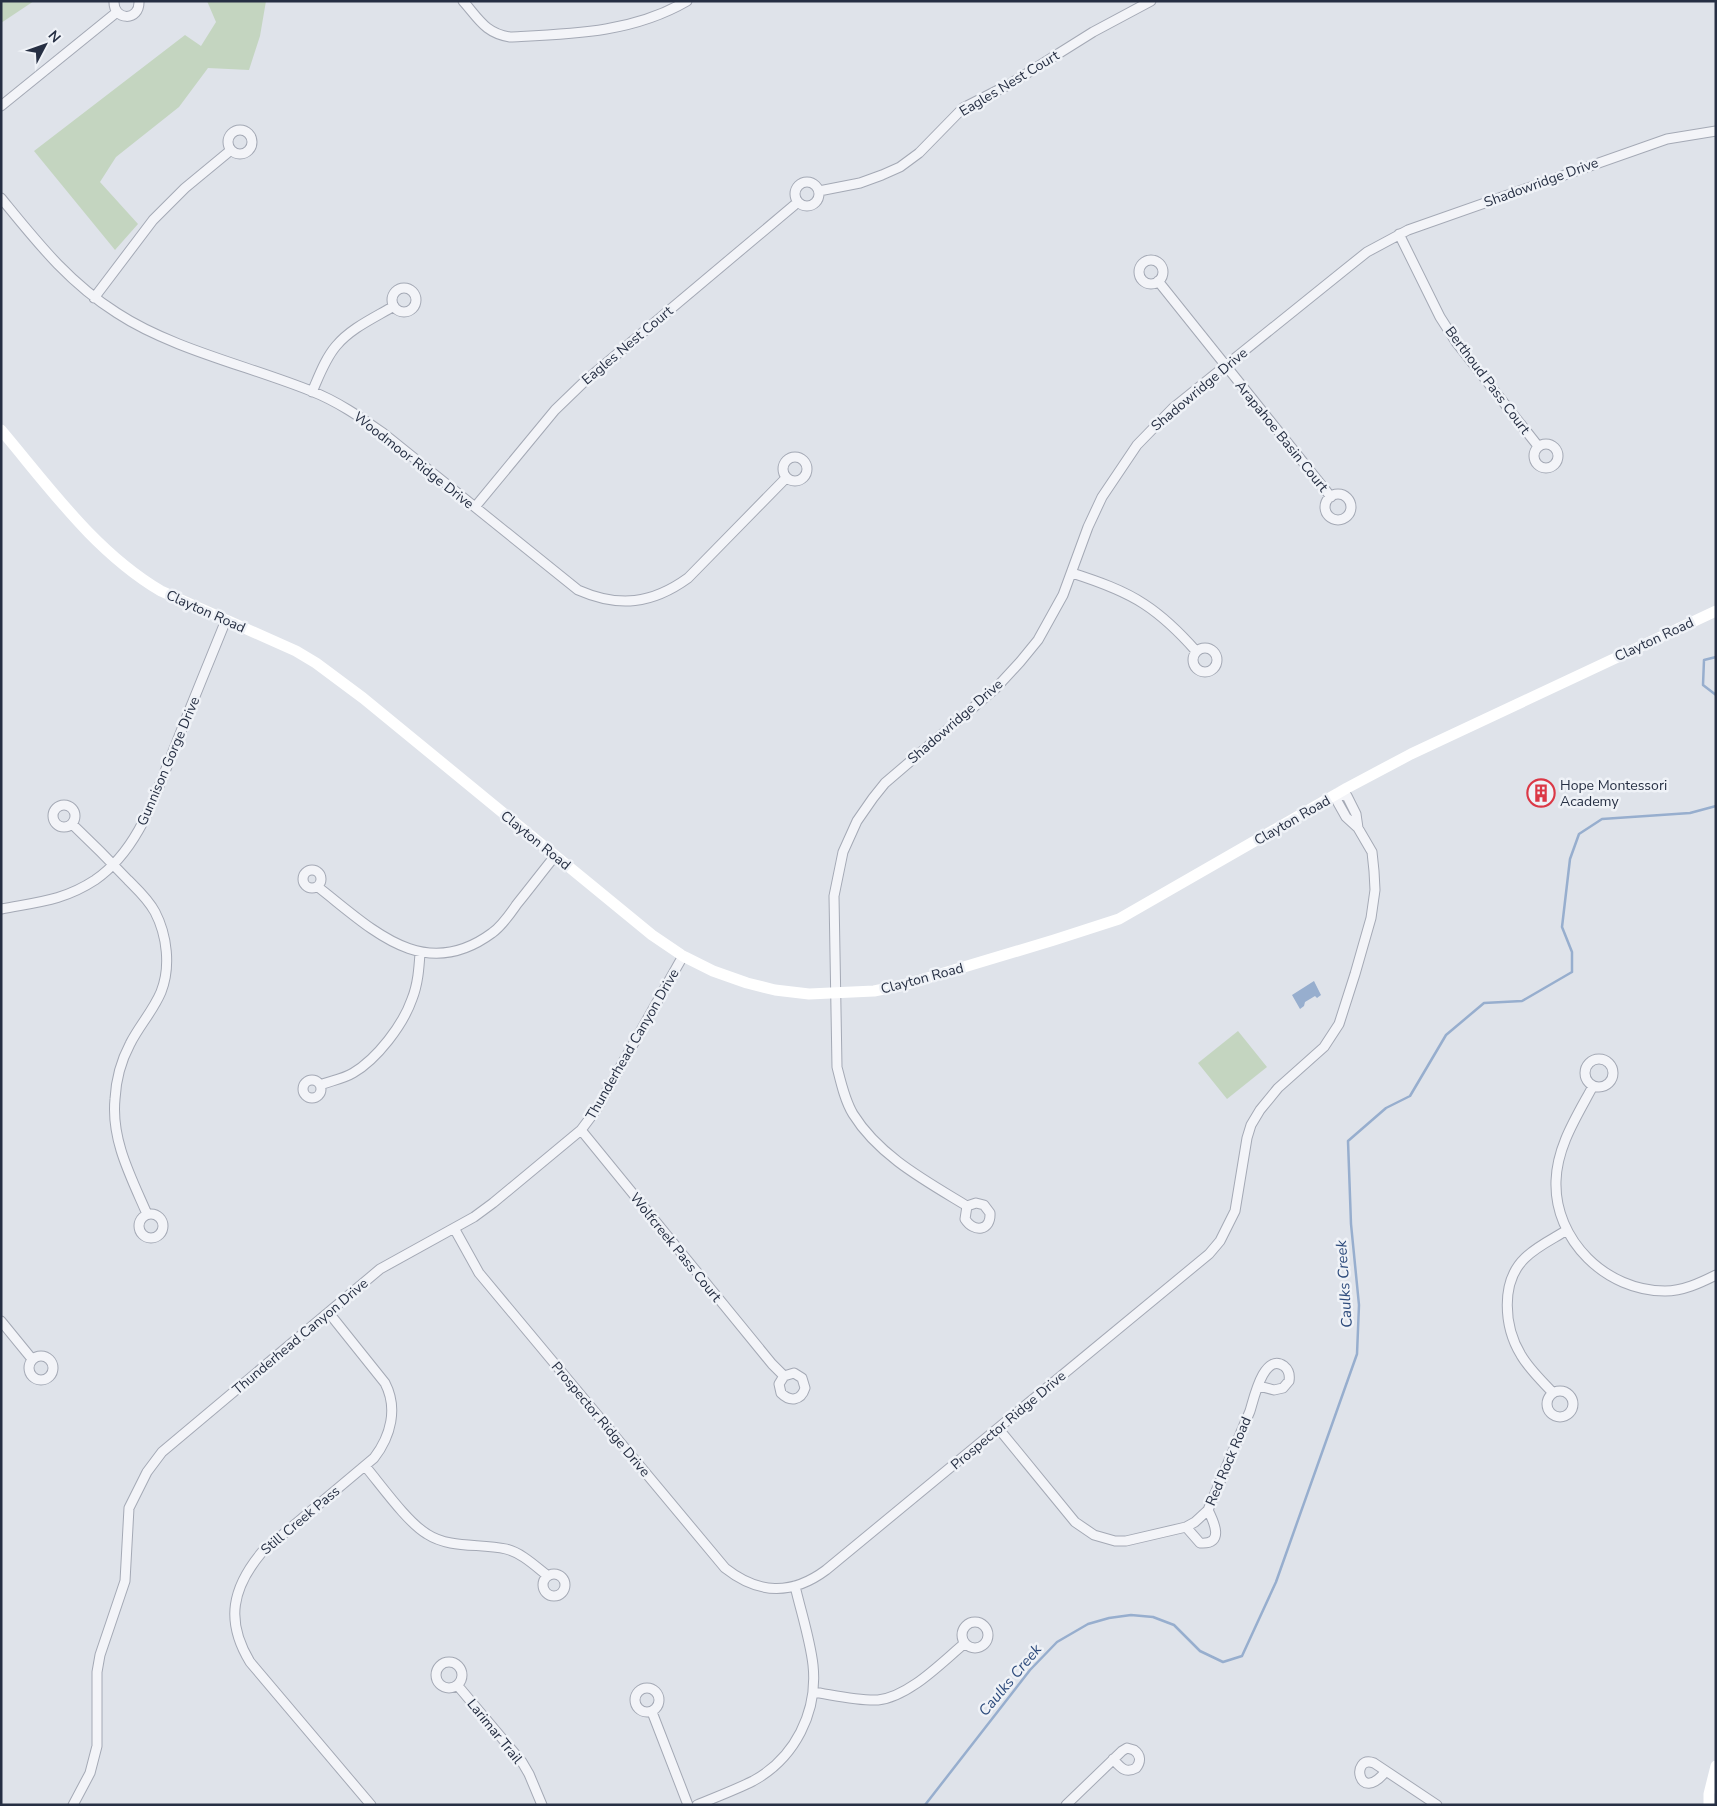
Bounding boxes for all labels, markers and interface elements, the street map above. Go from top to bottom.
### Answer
north arrow [20,20,70,70]
text: N [44,27,65,47]
street label: Eagles Nest Court [956,46,1063,121]
street label: Shadowridge Drive [1481,153,1601,212]
street label: Eagles Nest Court [578,302,677,389]
street label: Berthoud Pass Court [1441,323,1534,438]
street label: Shadowridge Drive [1147,343,1252,435]
street label: Arapahoe Basin Court [1231,377,1333,496]
street label: Woodmoor Ridge Drive [350,407,478,513]
street label: Clayton Road [163,585,248,637]
street label: Clayton Road [1612,613,1697,666]
street label: Shadowridge Drive [904,675,1007,768]
street label: Gunnison Gorge Drive [133,694,204,829]
place label: Hope Montessori Academy [1560,776,1667,811]
building icon: Hope Montessori Academy [1526,778,1556,808]
street label: Clayton Road [1251,791,1334,850]
street label: Clayton Road [497,806,575,875]
street label: Clayton Road [879,958,966,999]
street label: Thunderhead Canyon Drive [581,965,684,1123]
street label: Wolfcreek Pass Court [626,1189,726,1306]
water label: Caulks Creek [1331,1239,1357,1329]
street label: Thunderhead Canyon Drive [229,1274,372,1399]
street label: Prospector Ridge Drive [547,1358,654,1481]
street label: Prospector Ridge Drive [947,1367,1070,1474]
street label: Red Rock Road [1201,1414,1256,1509]
street label: Still Creek Pass [257,1481,344,1559]
water label: Caulks Creek [974,1640,1046,1720]
street label: Larimar Trail [463,1695,527,1768]

